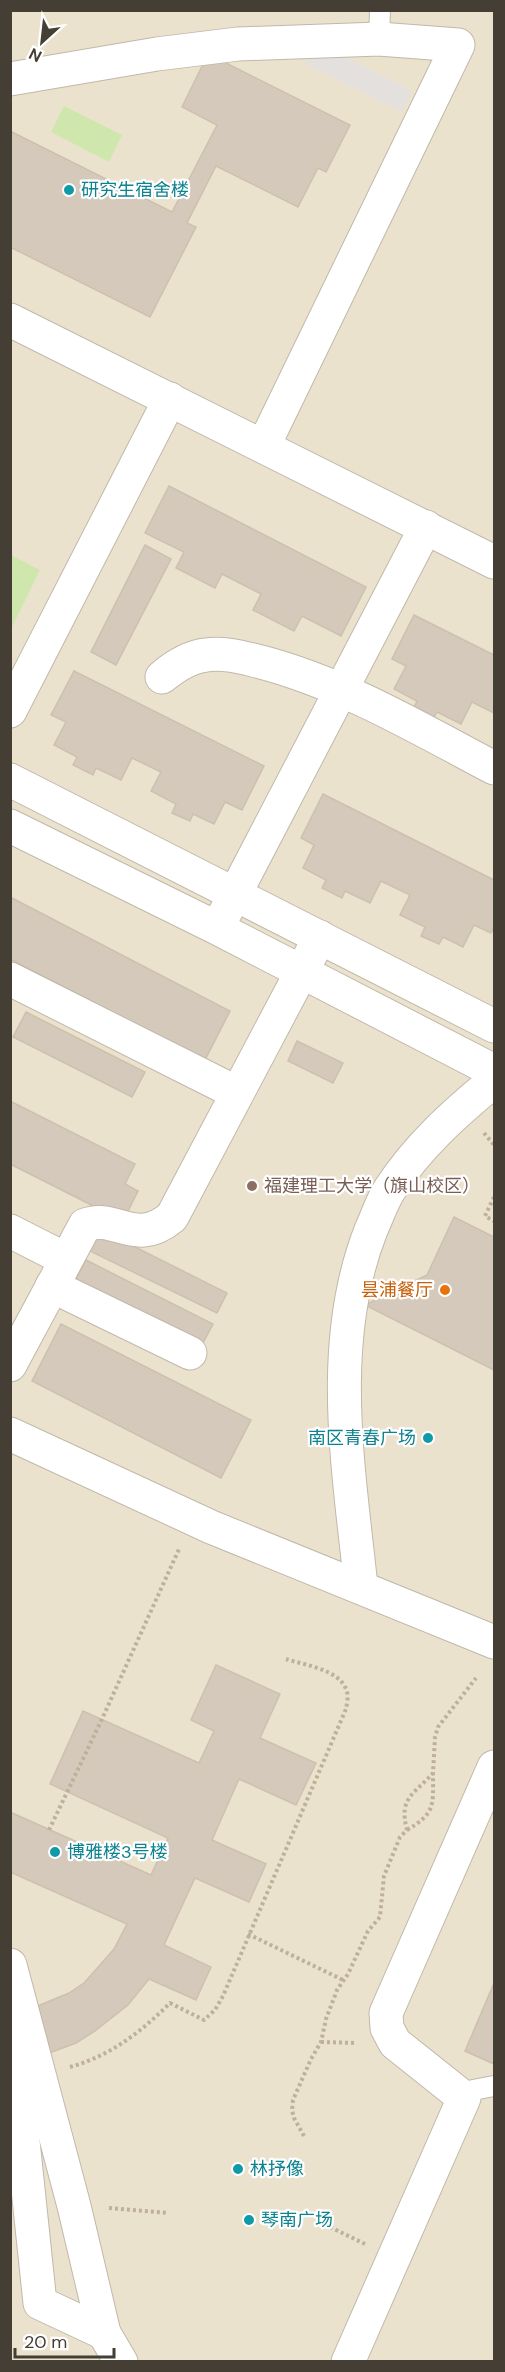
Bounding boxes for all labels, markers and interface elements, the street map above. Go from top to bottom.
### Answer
north arrow [12,12,72,72]
text: N [25,43,45,67]
place label: 研究生宿舍楼 [81,178,189,202]
marker: 研究生宿舍楼 [62,183,76,197]
place label: 福建理工大学（旗山校区） [264,1174,480,1198]
marker: 福建理工大学（旗山校区） [245,1179,259,1193]
place label: 昙浦餐厅 [361,1278,433,1302]
marker: 昙浦餐厅 [438,1283,452,1297]
place label: 南区青春广场 [308,1426,416,1450]
marker: 南区青春广场 [421,1431,435,1445]
place label: 博雅楼3号楼 [67,1840,168,1864]
marker: 博雅楼3号楼 [48,1845,62,1859]
place label: 林抒像 [250,2157,304,2181]
marker: 林抒像 [231,2162,245,2176]
place label: 琴南广场 [261,2208,333,2232]
marker: 琴南广场 [242,2213,256,2227]
scale bar [15,2321,114,2359]
text: 20 m [24,2330,67,2354]

